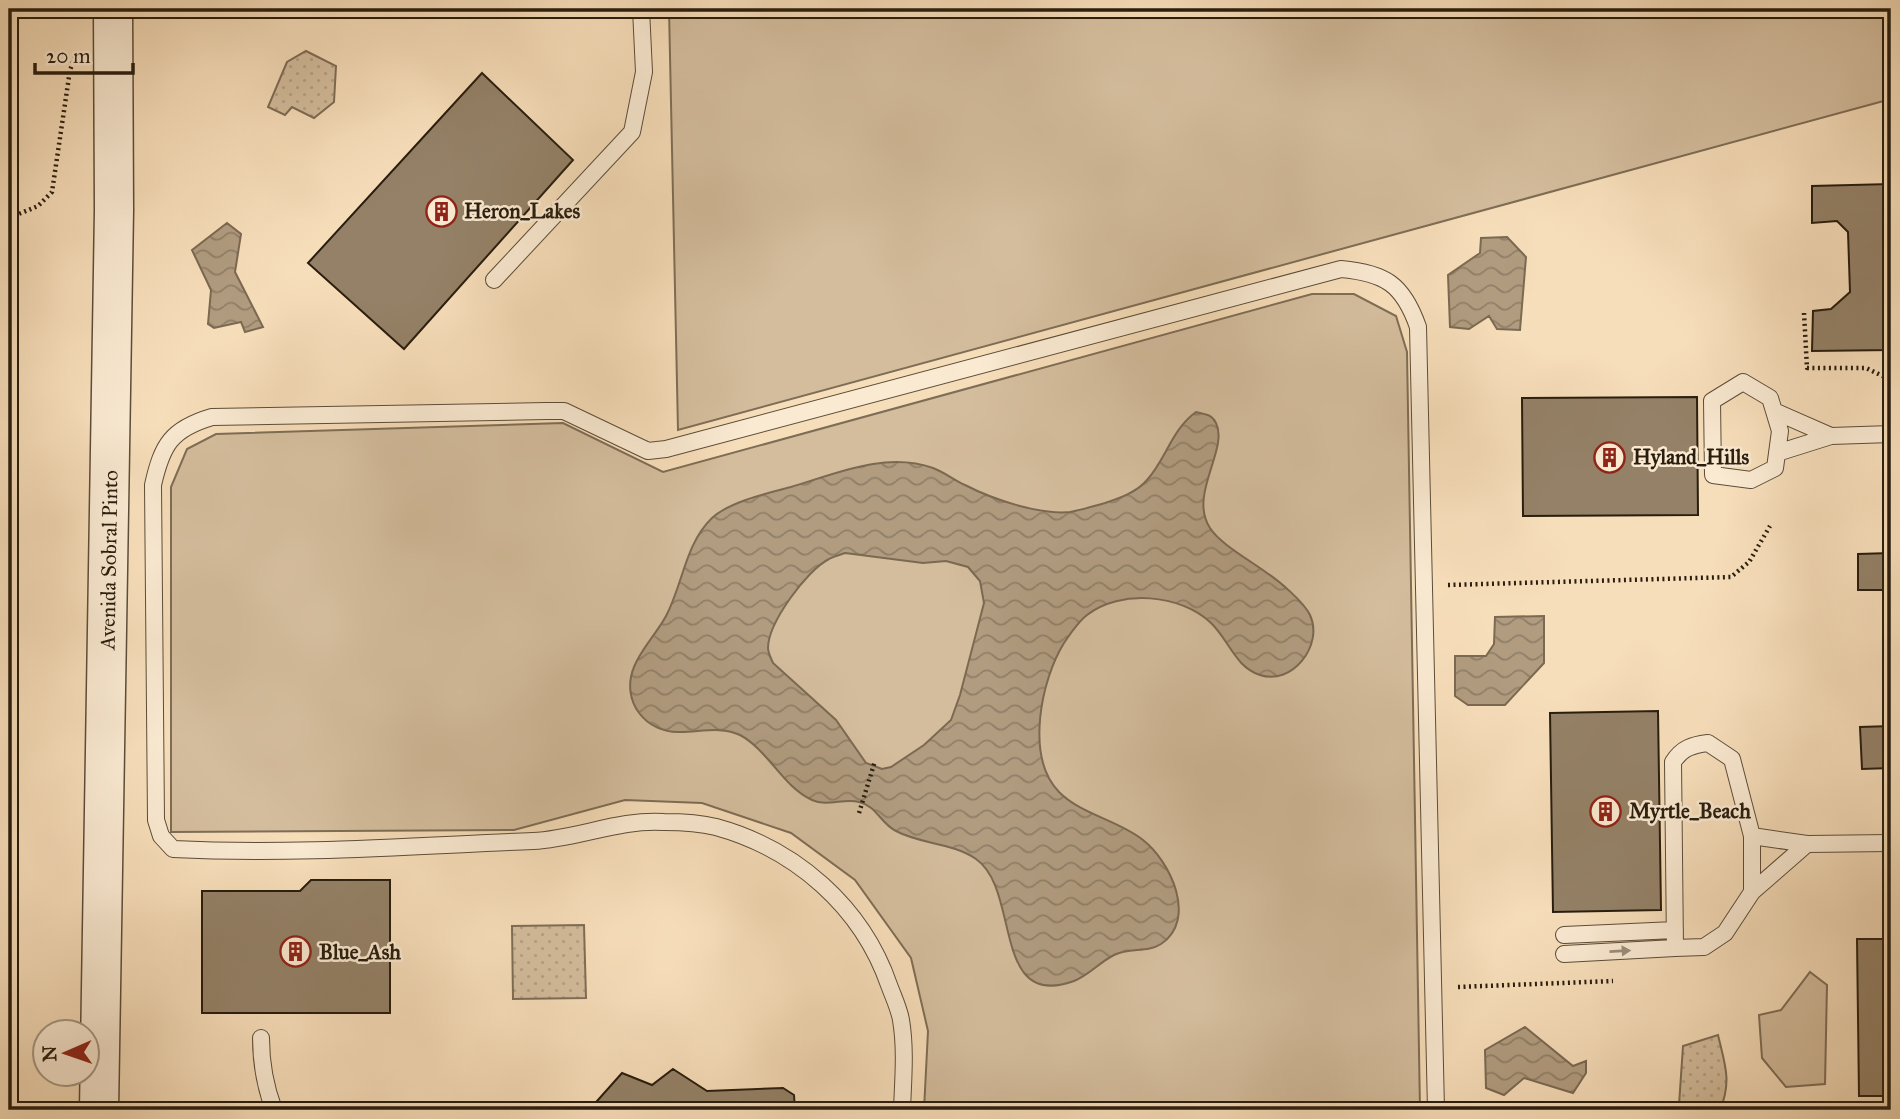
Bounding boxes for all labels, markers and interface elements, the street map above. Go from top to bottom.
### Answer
scale bar [35,32,133,76]
text: 20 m [46,43,91,69]
building icon: Heron_Lakes [424,194,458,228]
place label: Heron_Lakes [464,198,580,224]
building icon: Hyland_Hills [1593,440,1627,474]
place label: Hyland_Hills [1633,444,1749,470]
street label: Avenida Sobral Pinto [94,470,124,651]
building icon: Myrtle_Beach [1589,794,1623,828]
place label: Myrtle_Beach [1629,798,1751,824]
building icon: Blue_Ash [279,935,313,969]
place label: Blue_Ash [319,939,401,965]
one-way arrow [1609,945,1631,956]
north arrow [32,1018,102,1088]
text: N [38,1045,61,1062]

